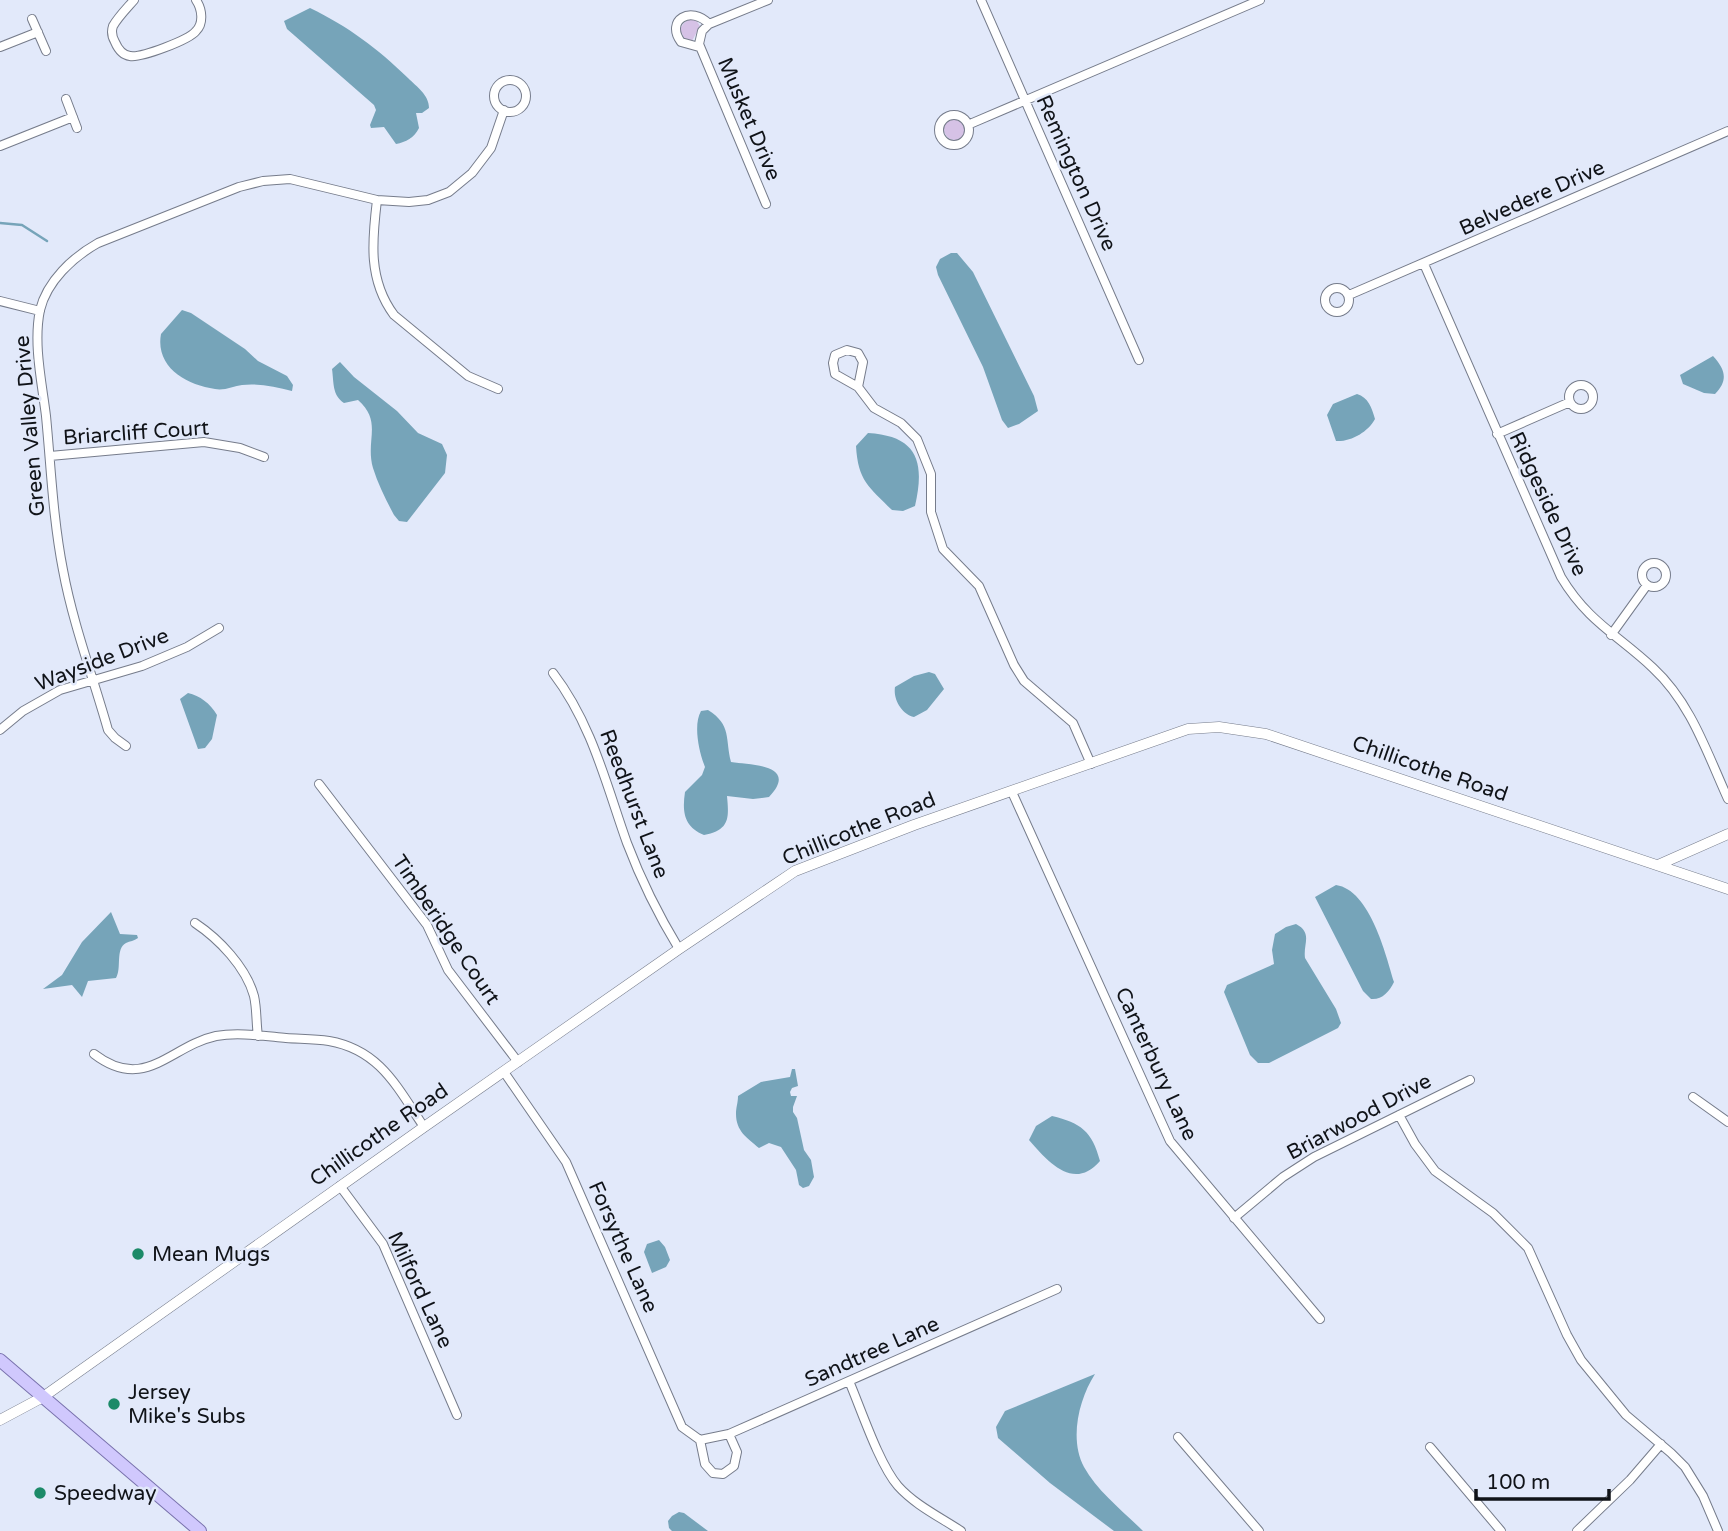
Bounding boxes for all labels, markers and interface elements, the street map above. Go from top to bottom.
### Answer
street label: Musket Drive [712,54,786,184]
street label: Remington Drive [1030,91,1122,255]
street label: Belvedere Drive [1455,155,1609,241]
street label: Green Valley Drive [10,334,50,518]
street label: Briarcliff Court [62,415,210,451]
street label: Ridgeside Drive [1504,428,1592,580]
street label: Wayside Drive [32,623,172,697]
street label: Reedhurst Lane [594,726,674,882]
street label: Chillicothe Road [1349,731,1511,807]
street label: Chillicothe Road [779,787,939,871]
street label: Timberidge Court [387,850,505,1010]
street label: Canterbury Lane [1110,983,1202,1145]
street label: Briarwood Drive [1283,1068,1436,1166]
street label: Chillicothe Road [305,1078,453,1192]
street label: Forsythe Lane [583,1177,663,1317]
street label: Milford Lane [382,1228,458,1352]
place label: Mean Mugs [152,1242,270,1267]
marker: Mean Mugs [130,1246,146,1262]
street label: Sandtree Lane [801,1311,943,1393]
place label: Jersey Mike's Subs [128,1380,246,1429]
marker: Jersey Mike's Subs [106,1396,122,1412]
scale bar [1476,1458,1609,1502]
text: 100 m [1486,1470,1550,1495]
place label: Speedway [54,1481,156,1506]
marker: Speedway [32,1485,48,1501]

